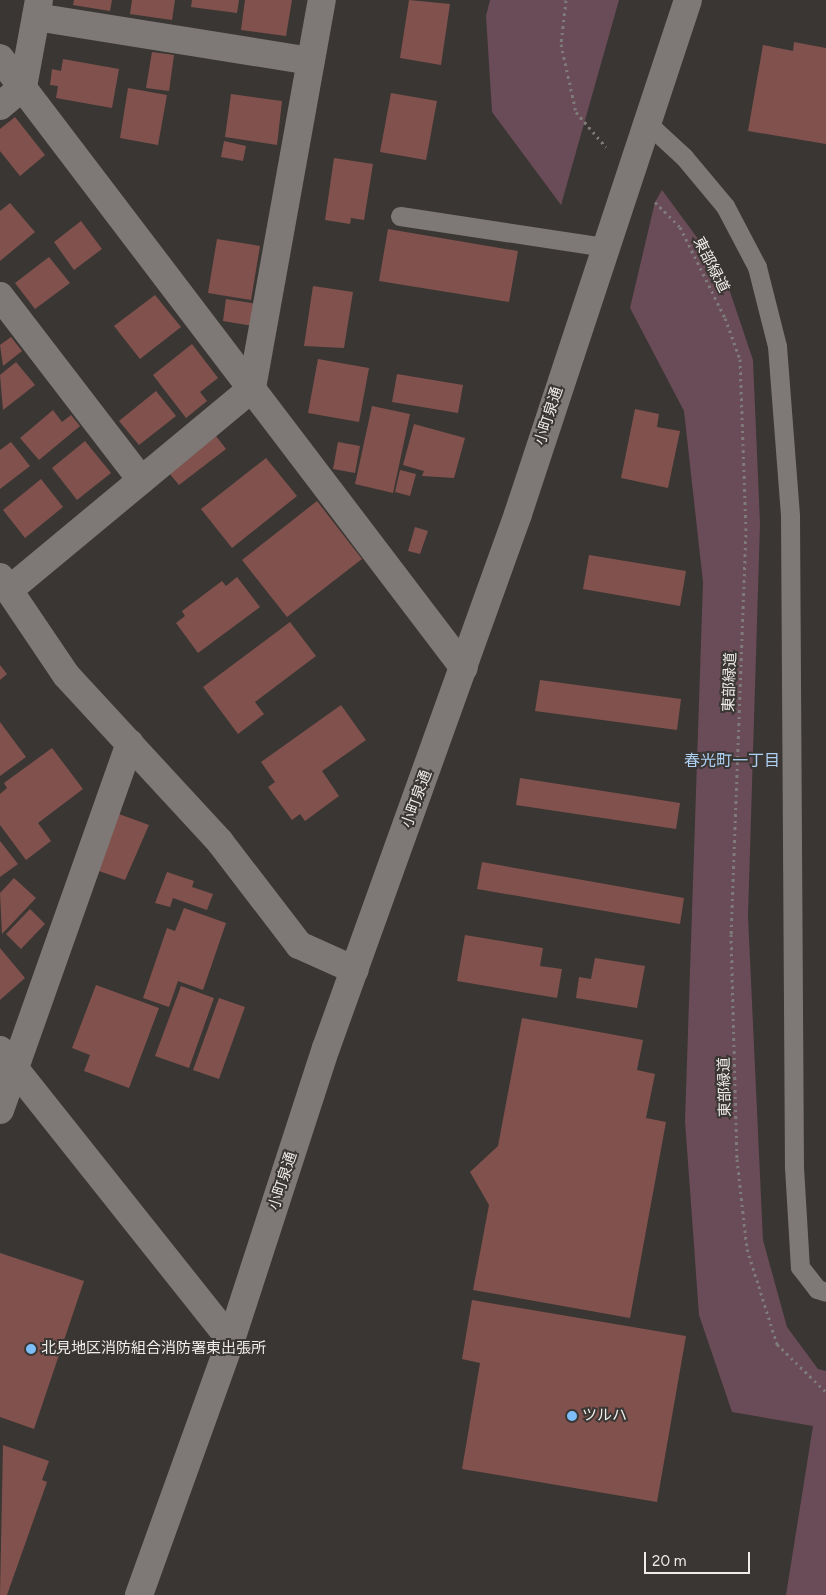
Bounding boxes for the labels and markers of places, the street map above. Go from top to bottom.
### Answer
place label: 北見地区消防組合消防署東出張所 [41,1340,266,1358]
marker: 北見地区消防組合消防署東出張所 [25,1343,37,1355]
place label: ツルハ [582,1407,627,1425]
marker: ツルハ [566,1410,578,1422]

